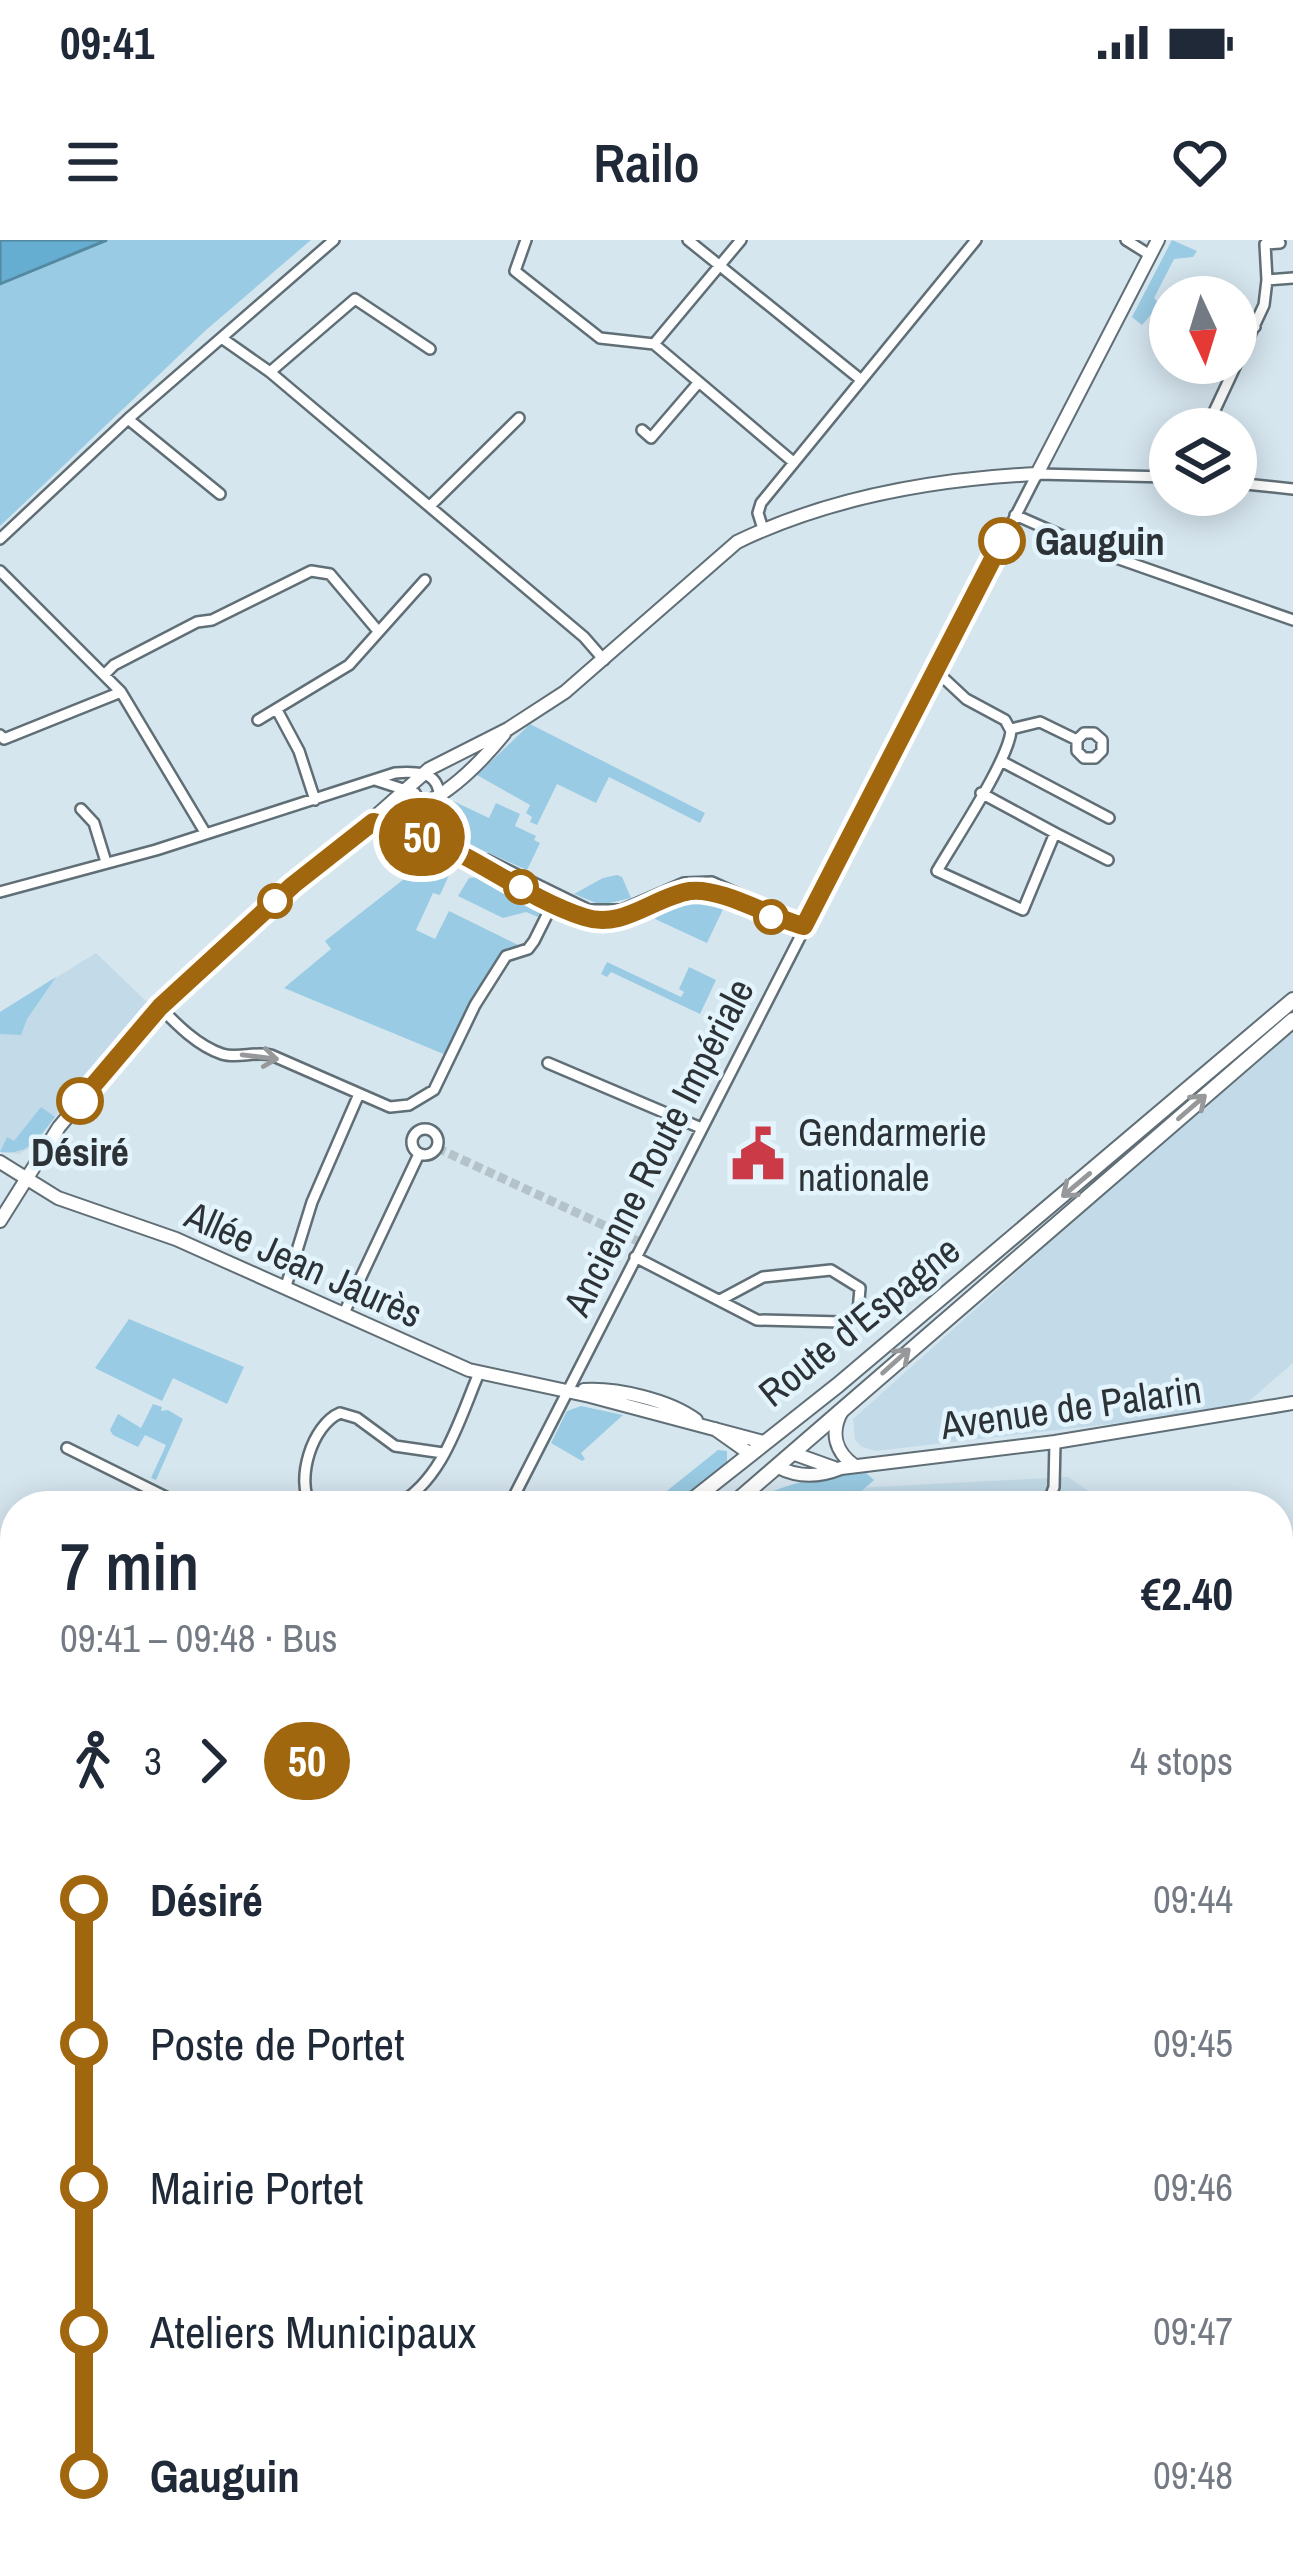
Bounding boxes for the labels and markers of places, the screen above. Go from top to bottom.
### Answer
place label: Gauguin [1035,515,1165,567]
marker: Gauguin [980,519,1024,563]
unlabelled marker [505,871,537,903]
unlabelled marker [259,885,291,917]
unlabelled marker [755,901,787,933]
marker: Désiré [58,1079,102,1123]
place label: Gendarmerie nationale [798,1106,986,1203]
public building icon: Gendarmerie nationale [729,1125,787,1183]
place label: Désiré [31,1126,129,1178]

